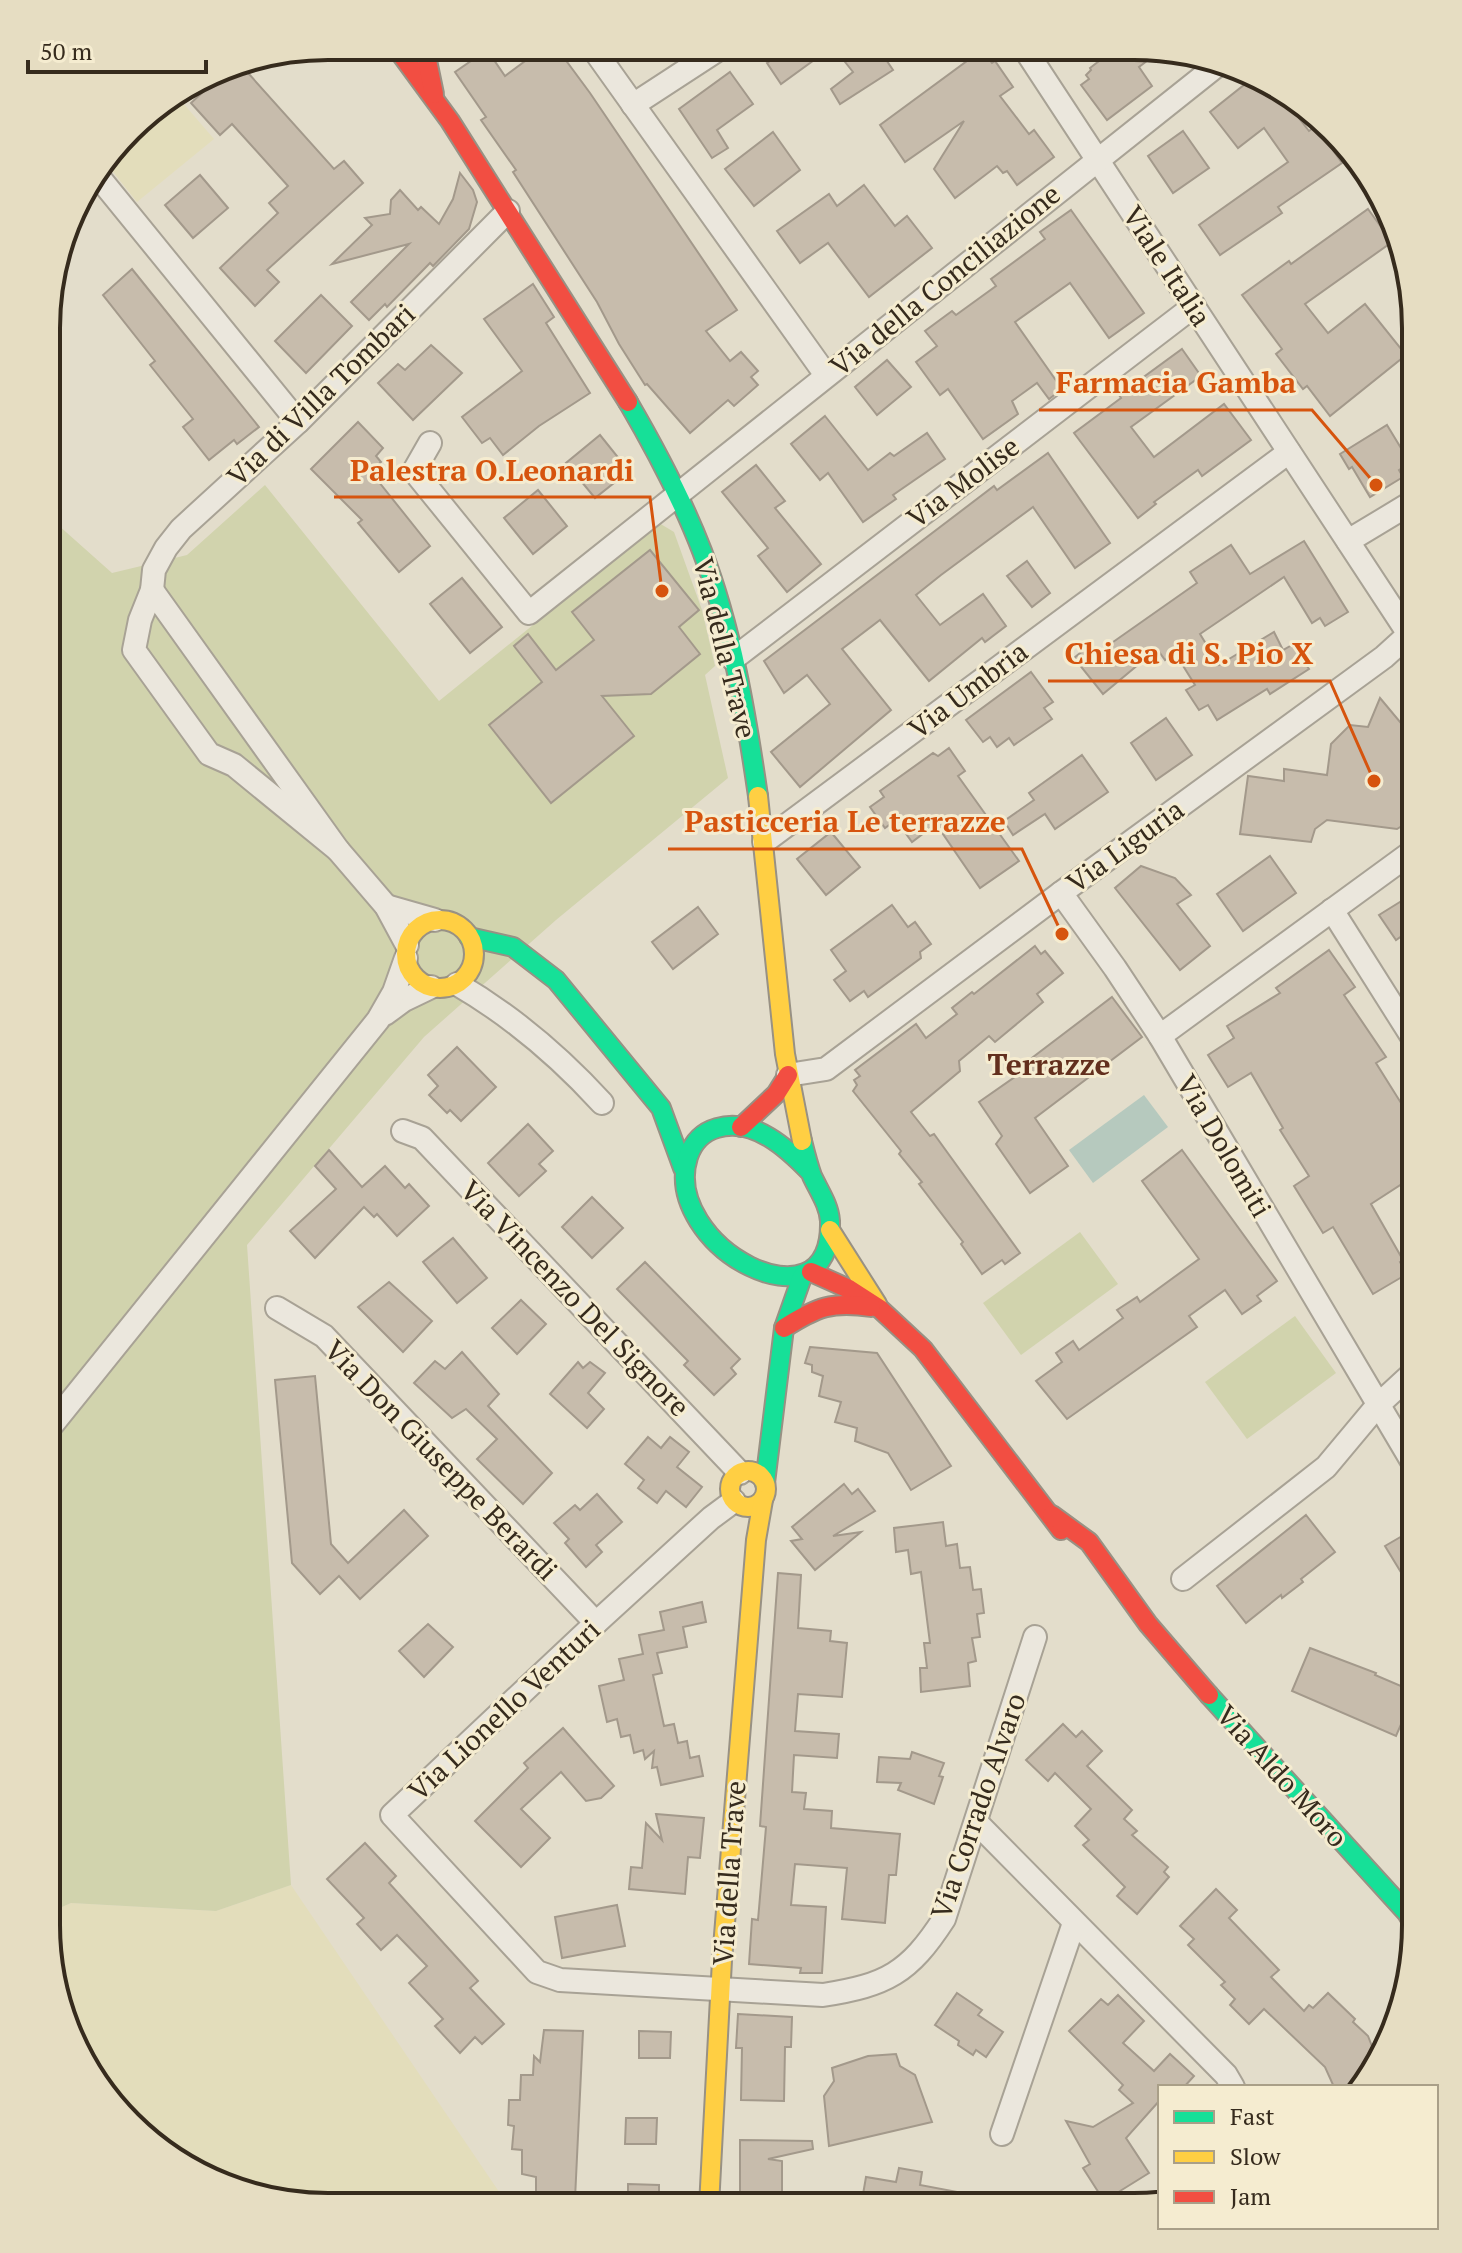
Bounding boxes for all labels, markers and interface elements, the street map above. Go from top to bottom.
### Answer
scale bar [28,24,206,74]
text: 50 m [40,35,92,67]
street label: Via della Conciliazione [822,175,1068,384]
street label: Viale Italia [1115,198,1220,333]
street label: Via di Villa Tombari [219,295,423,494]
callout: Farmacia Gamba [1039,356,1312,410]
text: Farmacia Gamba [1056,362,1297,402]
street label: Via Molise [899,427,1026,536]
callout: Palestra O.Leonardi [334,443,650,497]
text: Palestra O.Leonardi [350,450,634,490]
street label: Via della Trave [685,554,766,742]
callout: Chiesa di S. Pio X [1048,627,1330,681]
street label: Via Umbria [901,633,1035,747]
text: Chiesa di S. Pio X [1065,633,1314,673]
street label: Via Liguria [1059,791,1191,901]
callout: Pasticceria Le terrazze [668,795,1022,849]
text: Pasticceria Le terrazze [684,801,1006,841]
district label: Terrazze [987,1044,1111,1084]
street label: Via Dolomiti [1169,1068,1280,1224]
street label: Via Vincenzo Del Signore [453,1171,698,1424]
street label: Via Don Giuseppe Berardi [317,1331,566,1588]
street label: Via Lionello Venturi [400,1611,608,1808]
street label: Via Corrado Alvaro [922,1688,1034,1924]
street label: Via Aldo Moro [1209,1697,1356,1855]
street label: Via della Trave [704,1779,753,1967]
legend [1158,2085,1438,2229]
text: Fast [1230,2100,1275,2132]
text: Slow [1230,2140,1281,2172]
text: Jam [1230,2180,1271,2212]

